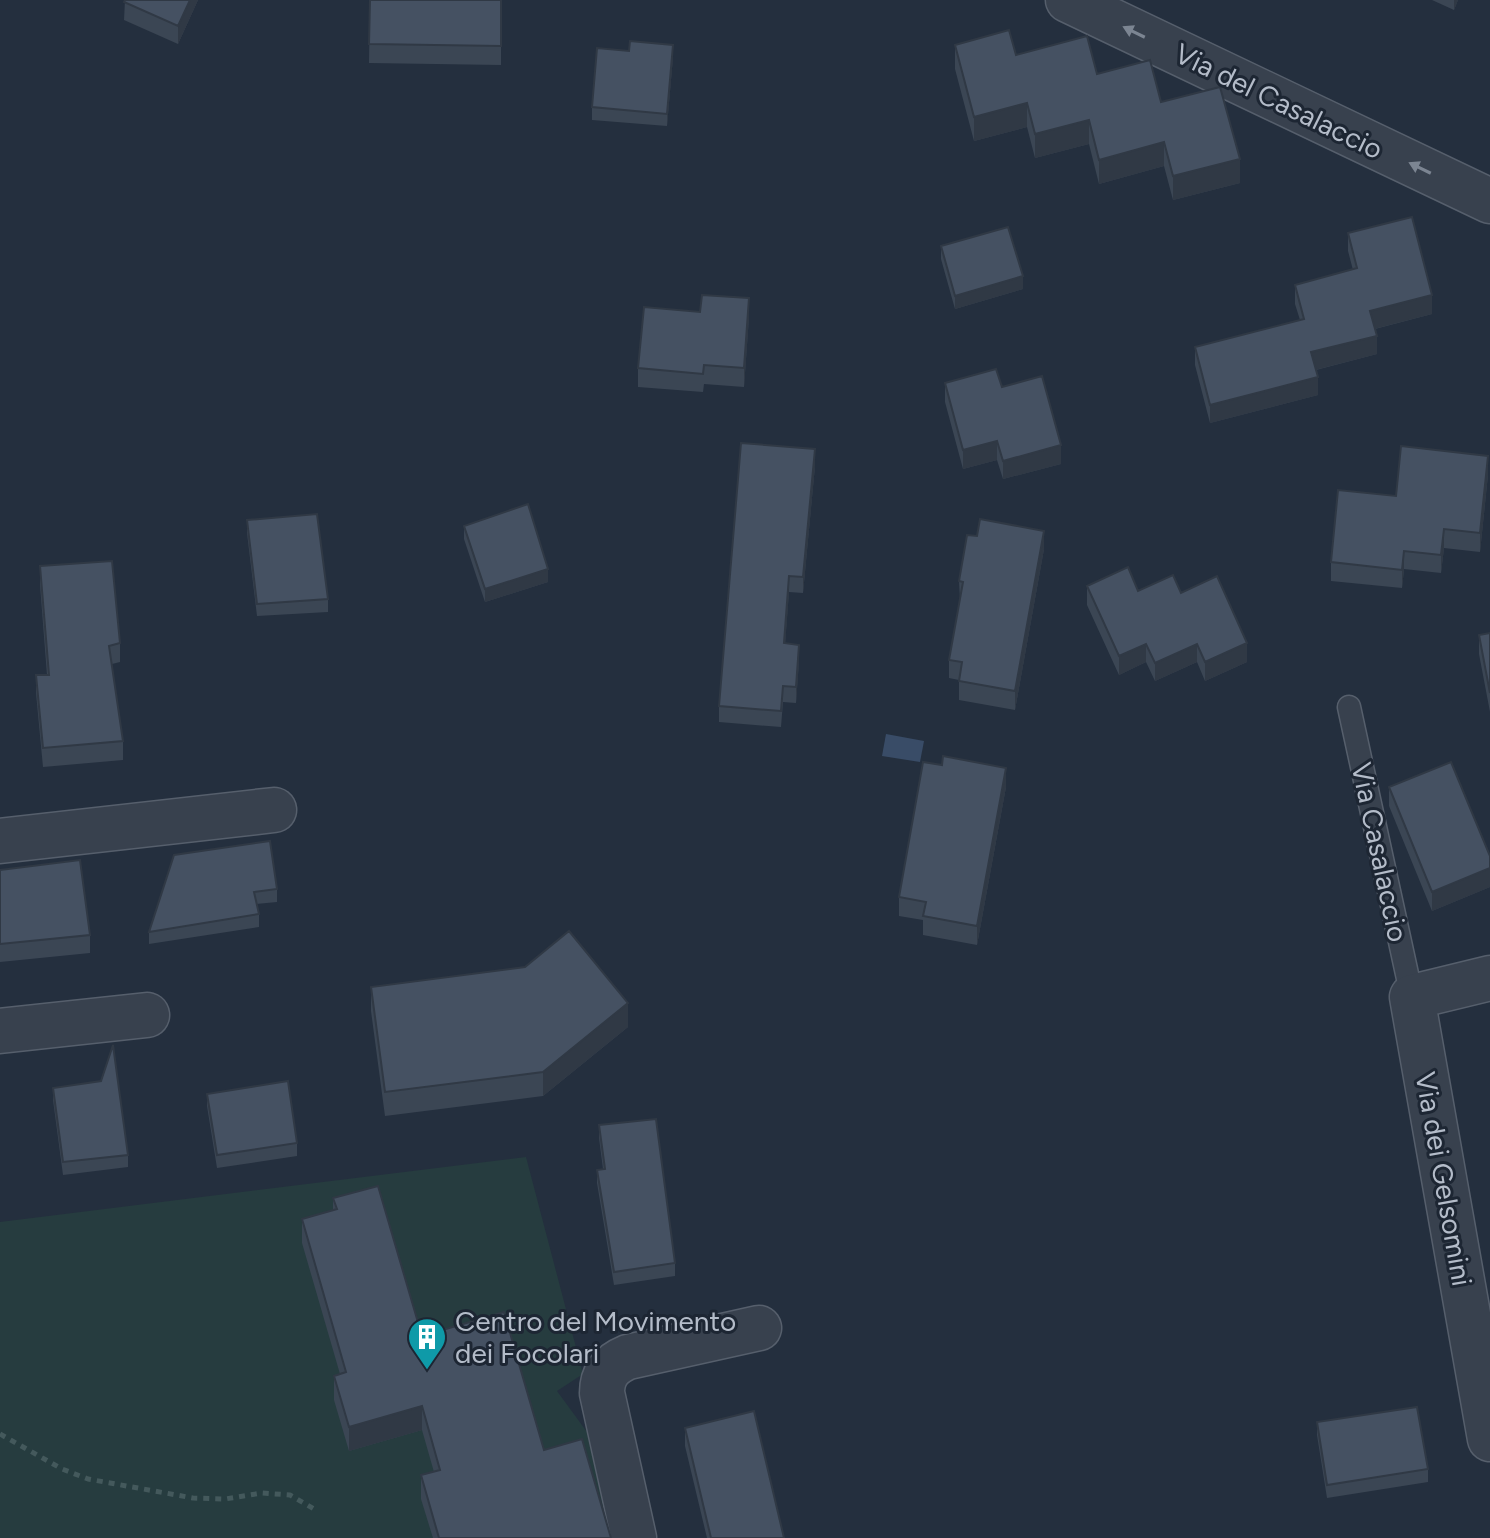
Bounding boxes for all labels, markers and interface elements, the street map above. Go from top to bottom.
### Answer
one-way arrow [1123,25,1146,39]
street label: Via del Casalaccio [1169,36,1389,166]
one-way arrow [1408,161,1431,175]
street label: Via Casalaccio [1344,759,1416,945]
street label: Via dei Gelsomini [1408,1069,1480,1289]
place label: Centro del Movimento dei Focolari [455,1304,736,1370]
building icon: Centro del Movimento dei Focolari [406,1316,448,1371]

